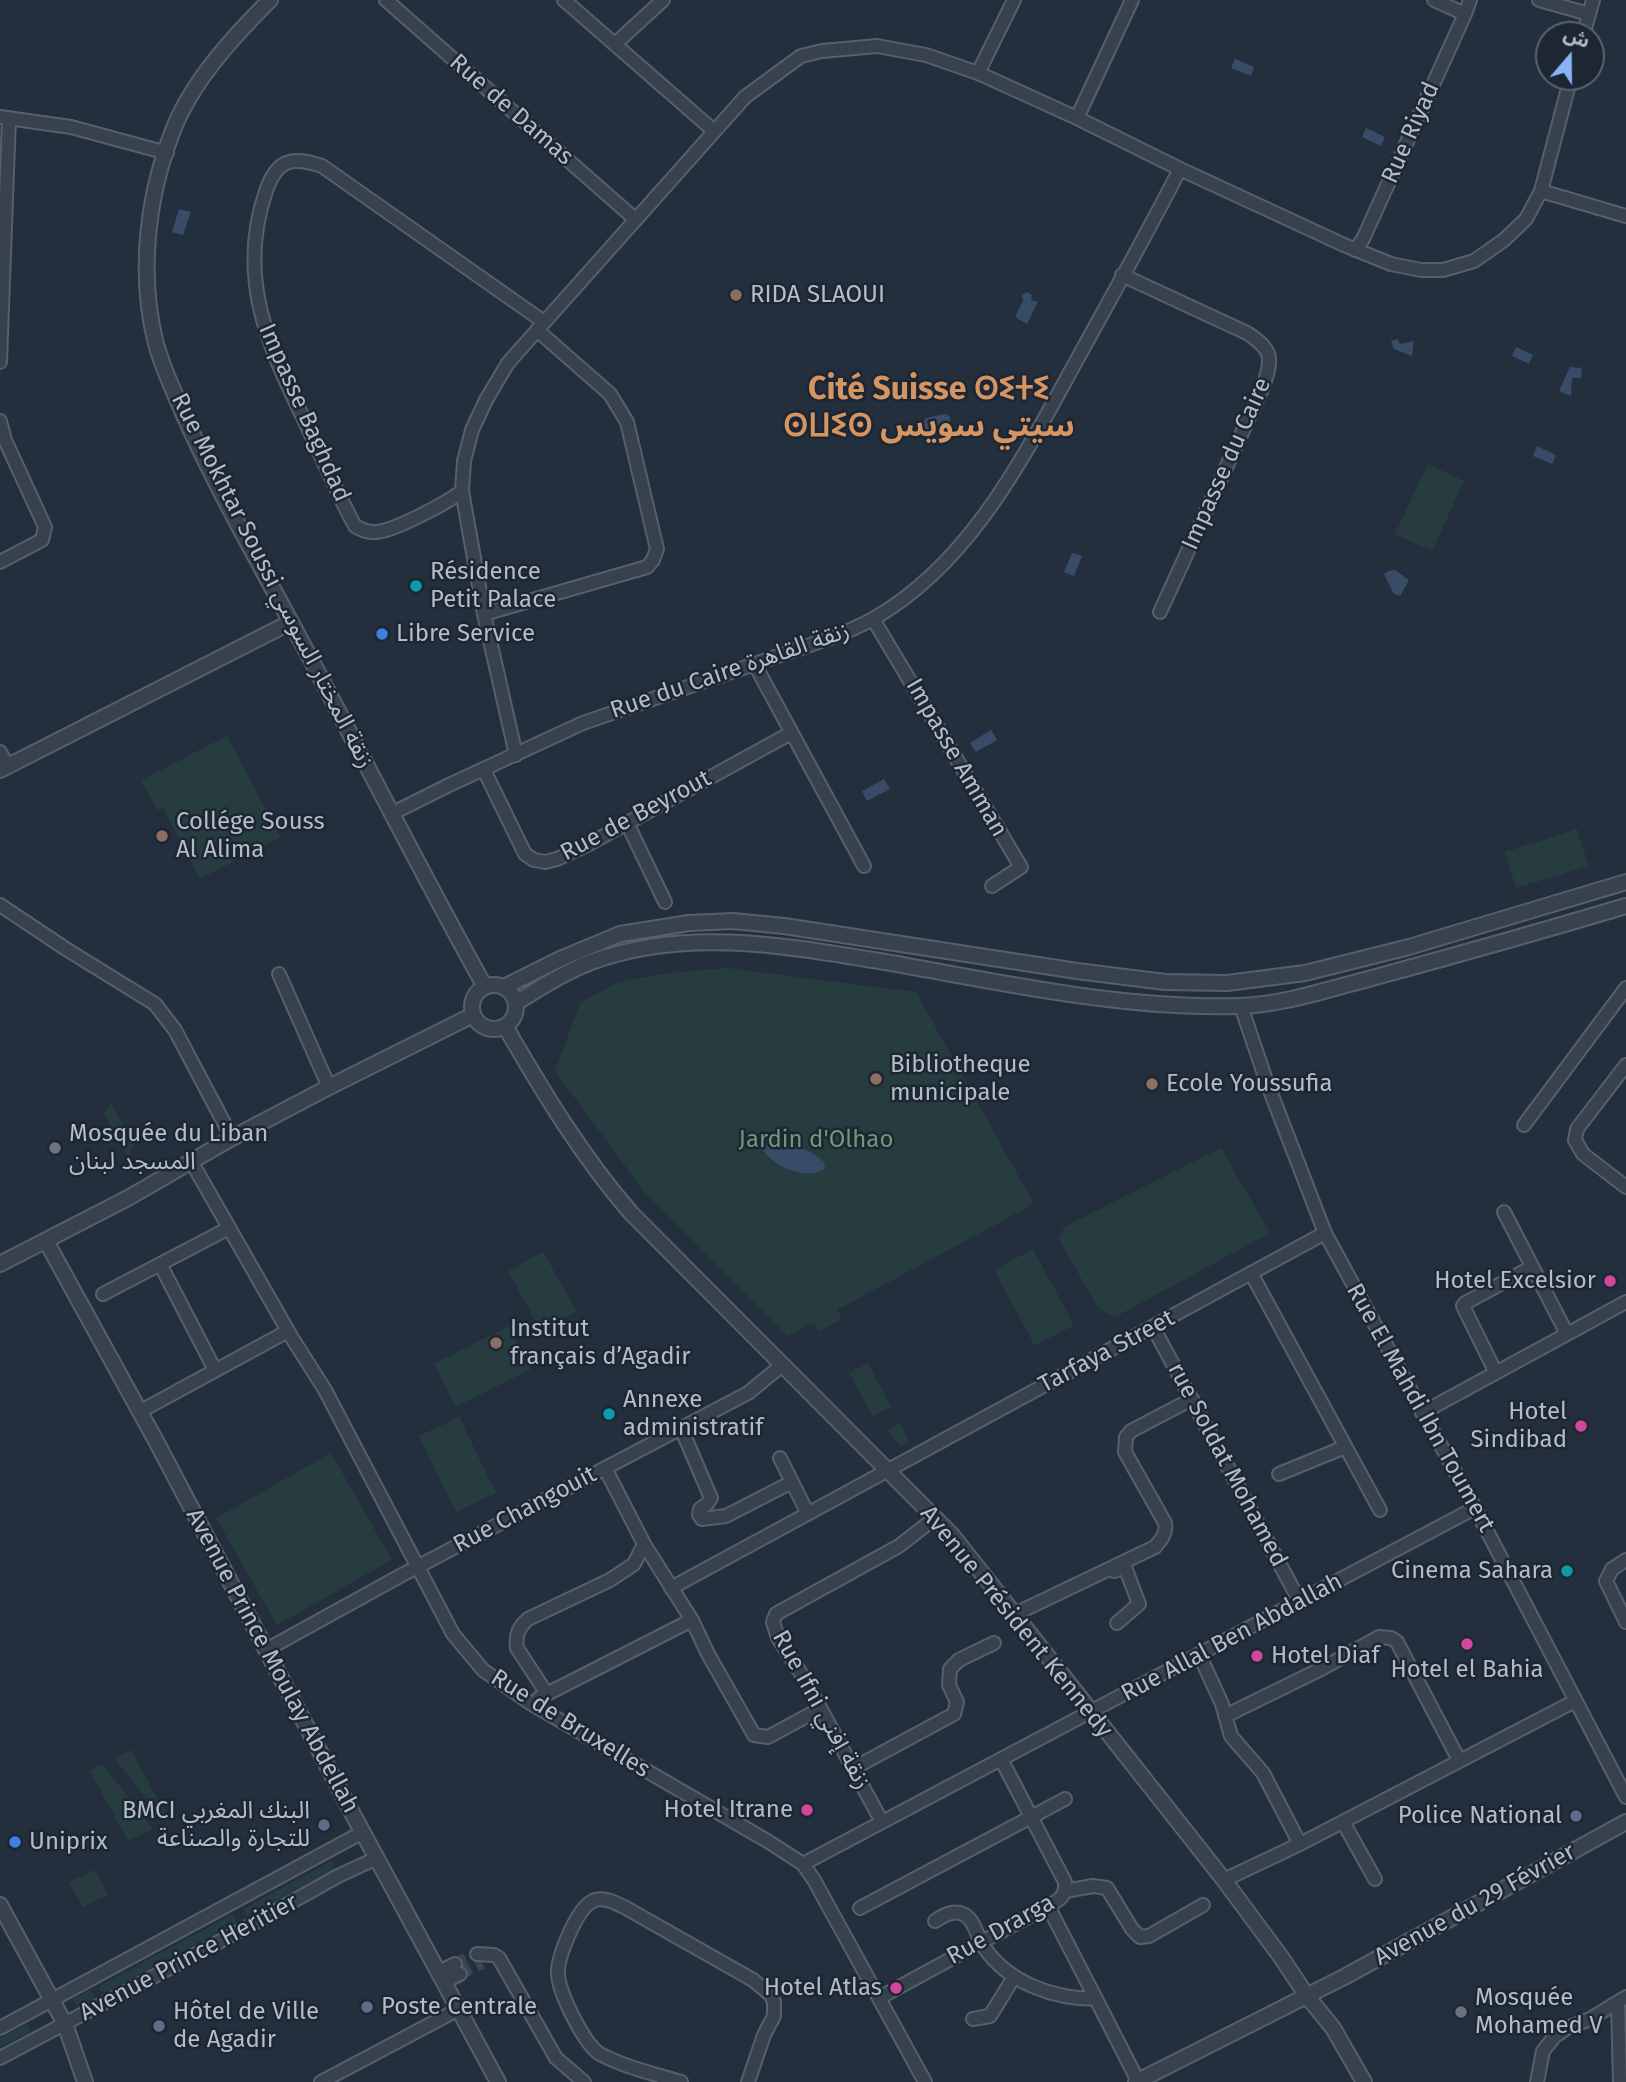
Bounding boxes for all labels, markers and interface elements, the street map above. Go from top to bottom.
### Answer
north arrow [1535,21,1605,91]
text: ش [1561,22,1593,53]
street label: Rue de Damas [443,48,579,172]
street label: Rue Riyad [1376,78,1446,188]
place label: RIDA SLAOUI [750,281,885,309]
marker: RIDA SLAOUI [728,287,744,303]
street label: Impasse Baghdad [252,320,356,506]
district label: Cité Suisse ⵙⵉⵜⵉ ⵙⵡⵉⵙ سيتي سويس [783,371,1075,446]
street label: Impasse du Caire [1176,373,1278,555]
street label: Rue Mokhtar Soussi زنقة المختار السوسي [164,389,380,773]
place label: Résidence Petit Palace [430,558,556,614]
marker: Résidence Petit Palace [408,578,424,594]
street label: Rue du Caire زنقة القاهرة [607,617,853,725]
place label: Libre Service [396,620,535,648]
marker: Libre Service [374,626,390,642]
street label: Impasse Amman [899,674,1013,842]
street label: Rue de Beyrout [556,764,716,868]
place label: Collége Souss Al Alima [176,808,325,864]
marker: Collége Souss Al Alima [154,828,170,844]
place label: Bibliotheque municipale [890,1051,1031,1107]
place label: Ecole Youssufia [1166,1070,1332,1098]
marker: Bibliotheque municipale [868,1071,884,1087]
marker: Ecole Youssufia [1144,1076,1160,1092]
place label: Mosquée du Liban المسجد لبنان [69,1120,268,1176]
park label: Jardin d'Olhao [739,1126,893,1154]
marker: Mosquée du Liban المسجد لبنان [47,1140,63,1156]
place label: Hotel Excelsior [1434,1267,1596,1295]
marker: Hotel Excelsior [1602,1273,1618,1289]
street label: Rue El Mahdi Ibn Toumert [1340,1279,1500,1537]
street label: Tarfaya Street [1034,1304,1180,1400]
place label: Institut français d’Agadir [510,1315,691,1371]
marker: Institut français d’Agadir [488,1335,504,1351]
street label: rue Soldat Mohamed [1161,1358,1293,1572]
place label: Annexe administratif [623,1386,763,1442]
place label: Hotel Sindibad [1471,1398,1567,1454]
marker: Annexe administratif [601,1406,617,1422]
marker: Hotel Sindibad [1573,1418,1589,1434]
street label: Rue Changouit [449,1460,601,1560]
street label: Avenue Président Kennedy [914,1500,1118,1744]
street label: Avenue Prince Moulay Abdellah [179,1504,365,1818]
place label: Cinema Sahara [1391,1557,1553,1585]
marker: Cinema Sahara [1559,1563,1575,1579]
street label: Rue Allal Ben Abdallah [1117,1568,1347,1708]
street label: Rue Ifni زنقة إفني [766,1626,876,1794]
marker: Hotel el Bahia [1459,1636,1475,1652]
place label: Hotel Diaf [1271,1642,1379,1670]
marker: Hotel Diaf [1249,1648,1265,1664]
place label: Hotel el Bahia [1390,1656,1544,1684]
street label: Rue de Bruxelles [485,1663,655,1785]
place label: Hotel Itrane [664,1796,793,1824]
place label: BMCI البنك المغربي للتجارة والصناعة [122,1797,310,1853]
marker: Hotel Itrane [799,1802,815,1818]
place label: Police National [1398,1802,1562,1830]
marker: Police National [1568,1808,1584,1824]
marker: BMCI البنك المغربي للتجارة والصناعة [316,1817,332,1833]
place label: Uniprix [29,1828,108,1856]
marker: Uniprix [7,1834,23,1850]
street label: Avenue du 29 Février [1369,1838,1581,1972]
street label: Avenue Prince Heritier [75,1888,303,2028]
street label: Rue Drarga [942,1889,1060,1971]
place label: Hotel Atlas [764,1974,882,2002]
marker: Hotel Atlas [888,1980,904,1996]
place label: Mosquée Mohamed V [1475,1984,1603,2040]
place label: Poste Centrale [381,1993,537,2021]
place label: Hôtel de Ville de Agadir [173,1998,319,2054]
marker: Poste Centrale [359,1999,375,2015]
marker: Mosquée Mohamed V [1453,2004,1469,2020]
marker: Hôtel de Ville de Agadir [151,2018,167,2034]

